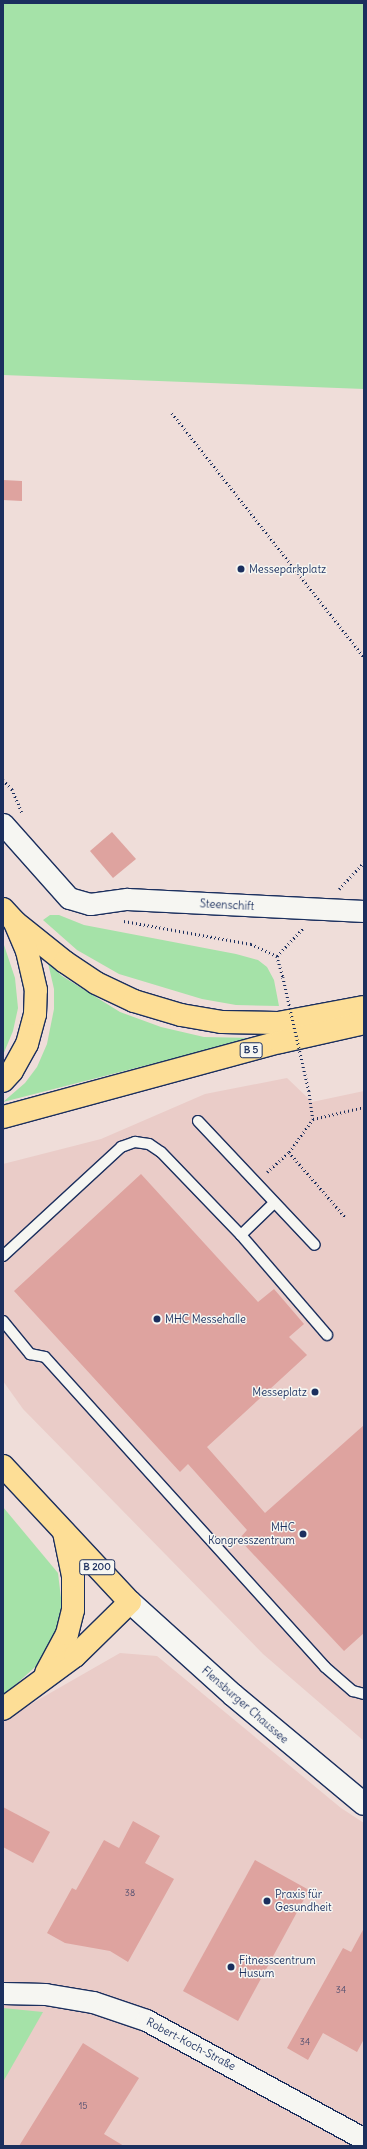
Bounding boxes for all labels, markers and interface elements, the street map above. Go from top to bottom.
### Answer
place label: Messeparkplatz [249,562,326,576]
marker: Messeparkplatz [236,564,246,574]
street label: Steenschift [199,897,255,913]
road number: B 5 [239,1042,263,1058]
place label: MHC Messehalle [165,1312,246,1326]
marker: MHC Messehalle [152,1314,162,1324]
place label: Messeplatz [252,1385,307,1399]
marker: Messeplatz [310,1387,320,1397]
place label: MHC Kongresszentrum [208,1521,295,1547]
marker: MHC Kongresszentrum [298,1529,308,1539]
road number: B 200 [79,1559,115,1575]
street label: Flensburger Chaussee [199,1664,291,1746]
house number: 38 [125,1888,135,1898]
place label: Praxis für Gesundheit [275,1888,332,1914]
marker: Praxis für Gesundheit [262,1896,272,1906]
place label: Fitnesscentrum Husum [239,1954,316,1980]
marker: Fitnesscentrum Husum [226,1962,236,1972]
house number: 34 [336,1985,346,1995]
street label: Robert-Koch-Straße [144,2015,238,2073]
house number: 34 [300,2037,310,2047]
house number: 15 [79,2101,87,2111]

